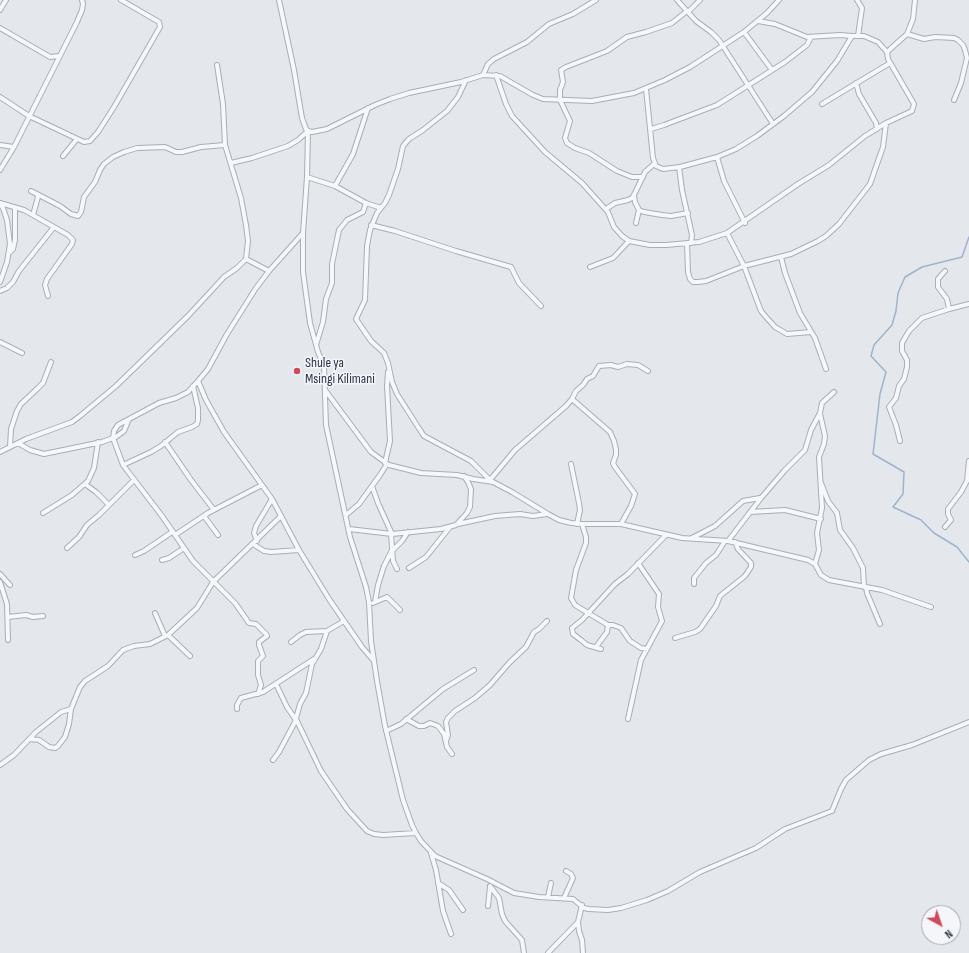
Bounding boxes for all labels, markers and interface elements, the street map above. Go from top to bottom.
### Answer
place label: Shule ya Msingi Kilimani [305,355,375,388]
marker: Shule ya Msingi Kilimani [292,366,302,376]
north arrow [921,905,961,945]
text: N [942,927,955,941]

